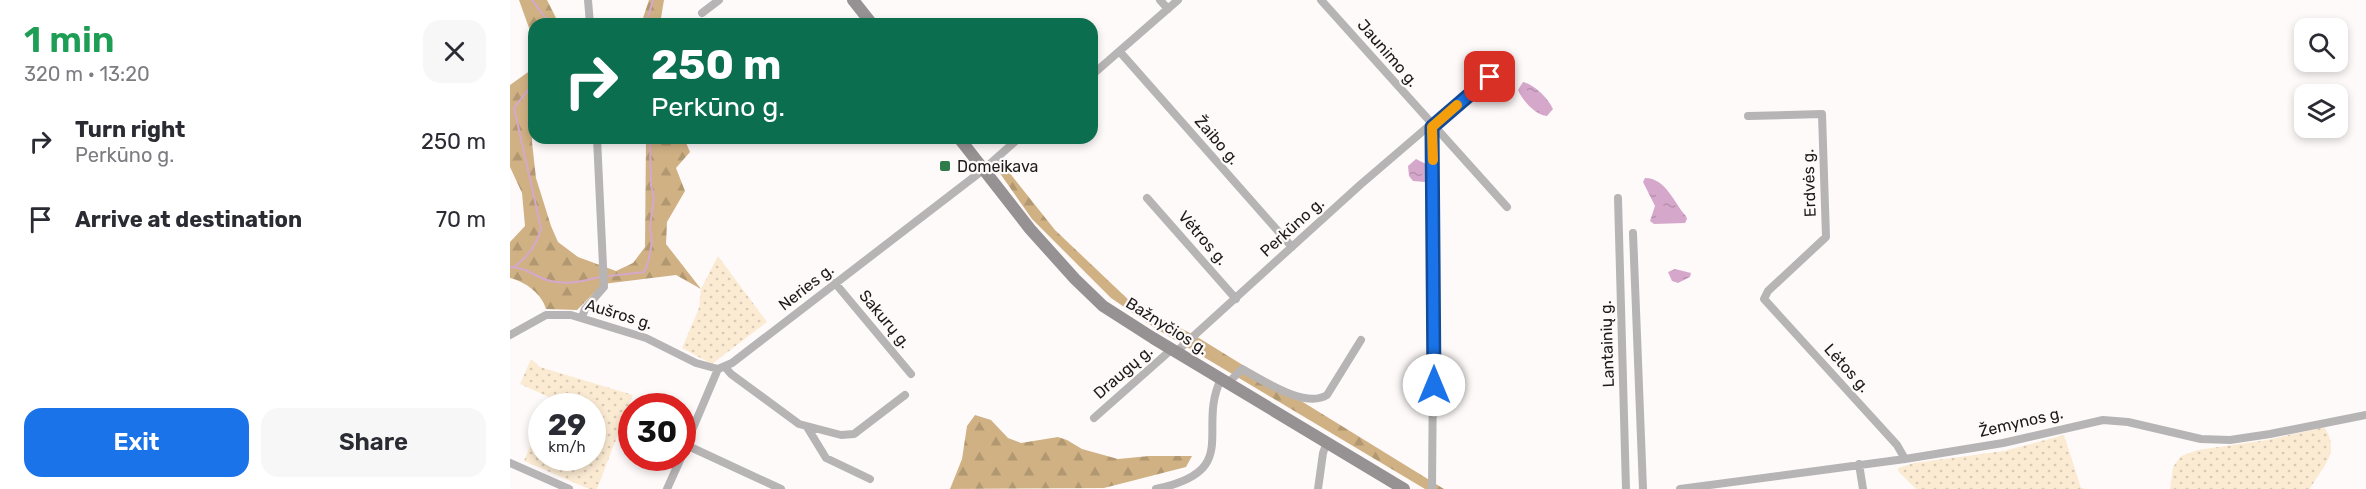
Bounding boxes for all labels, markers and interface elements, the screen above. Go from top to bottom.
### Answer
street label: Jaunimo g. [1354,15,1422,91]
text: 1 min [24,18,115,61]
map controls [2294,18,2348,138]
button: search [2294,18,2348,72]
button: close [423,20,486,83]
text: 250 m [651,40,781,90]
icon: right [552,42,630,120]
pin [1464,51,1515,102]
icon: arrive [1473,60,1506,93]
text: 320 m · 13:20 [24,62,150,86]
button: layers [2294,84,2348,138]
text: Perkūno g. [651,91,785,123]
street label: Žaibo g. [1191,112,1243,168]
text: Turn right [75,116,185,143]
icon: right [24,125,57,158]
text: 250 m [421,128,486,155]
text: Perkūno g. [75,143,174,167]
street label: Erdvės g. [1798,149,1820,217]
place label: Domeikava [957,157,1038,176]
marker: Domeikava [938,159,952,173]
street label: Perkūno g. [1256,193,1328,261]
icon: arrive [24,203,57,236]
text: Arrive at destination [75,206,302,233]
text: 70 m [436,206,486,233]
street label: Vėtros g. [1174,207,1232,269]
street label: Neries g. [775,260,837,314]
street label: Sakurų g. [855,286,915,352]
street label: Bažnyčios g. [1122,293,1212,359]
street label: Aušros g. [583,295,655,333]
street label: Lantainių g. [1596,300,1618,388]
street label: Lėtos g. [1820,340,1874,396]
street label: Draugų g. [1090,341,1156,403]
position arrow [1402,353,1466,417]
speed limit sign: 30 [618,393,696,471]
street label: Žemynos g. [1977,403,2065,441]
text: 29 [548,407,586,443]
button: Exit [24,408,249,477]
button: Share [261,408,486,477]
text: km/h [548,438,586,456]

